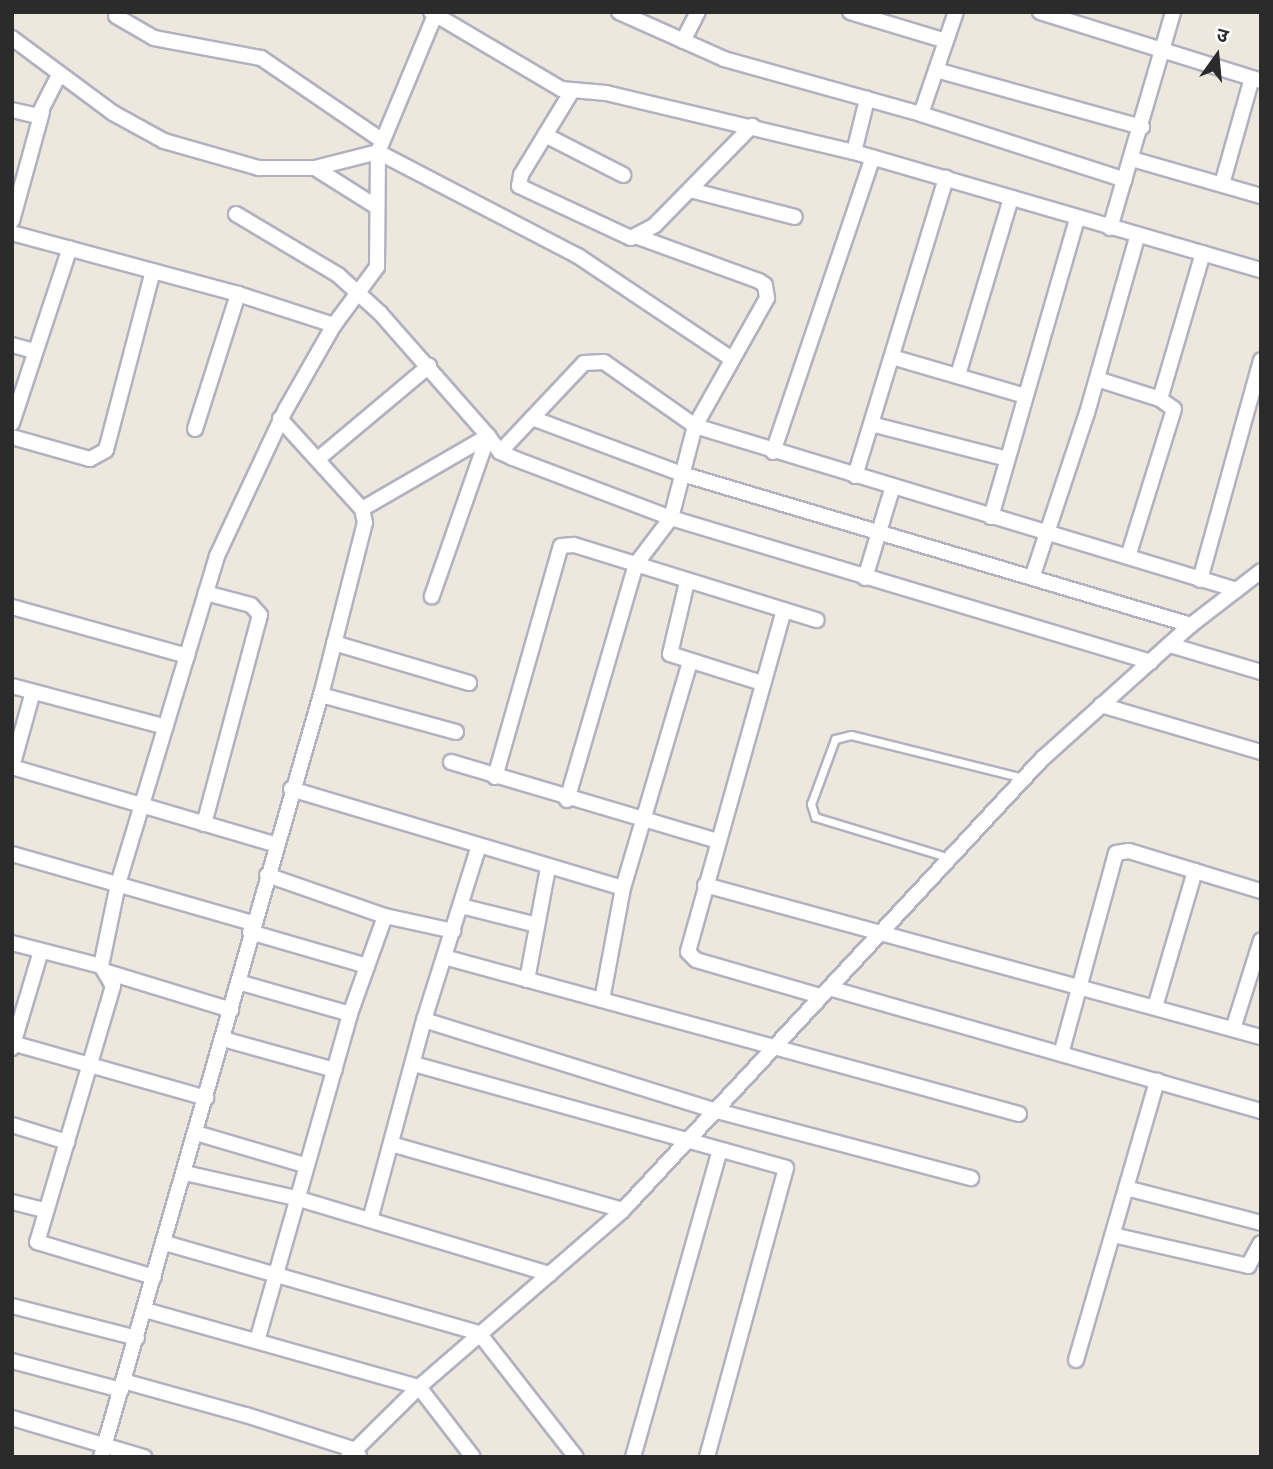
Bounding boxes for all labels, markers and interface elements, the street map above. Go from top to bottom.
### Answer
north arrow [1182,21,1252,91]
text: उ [1214,23,1231,48]

